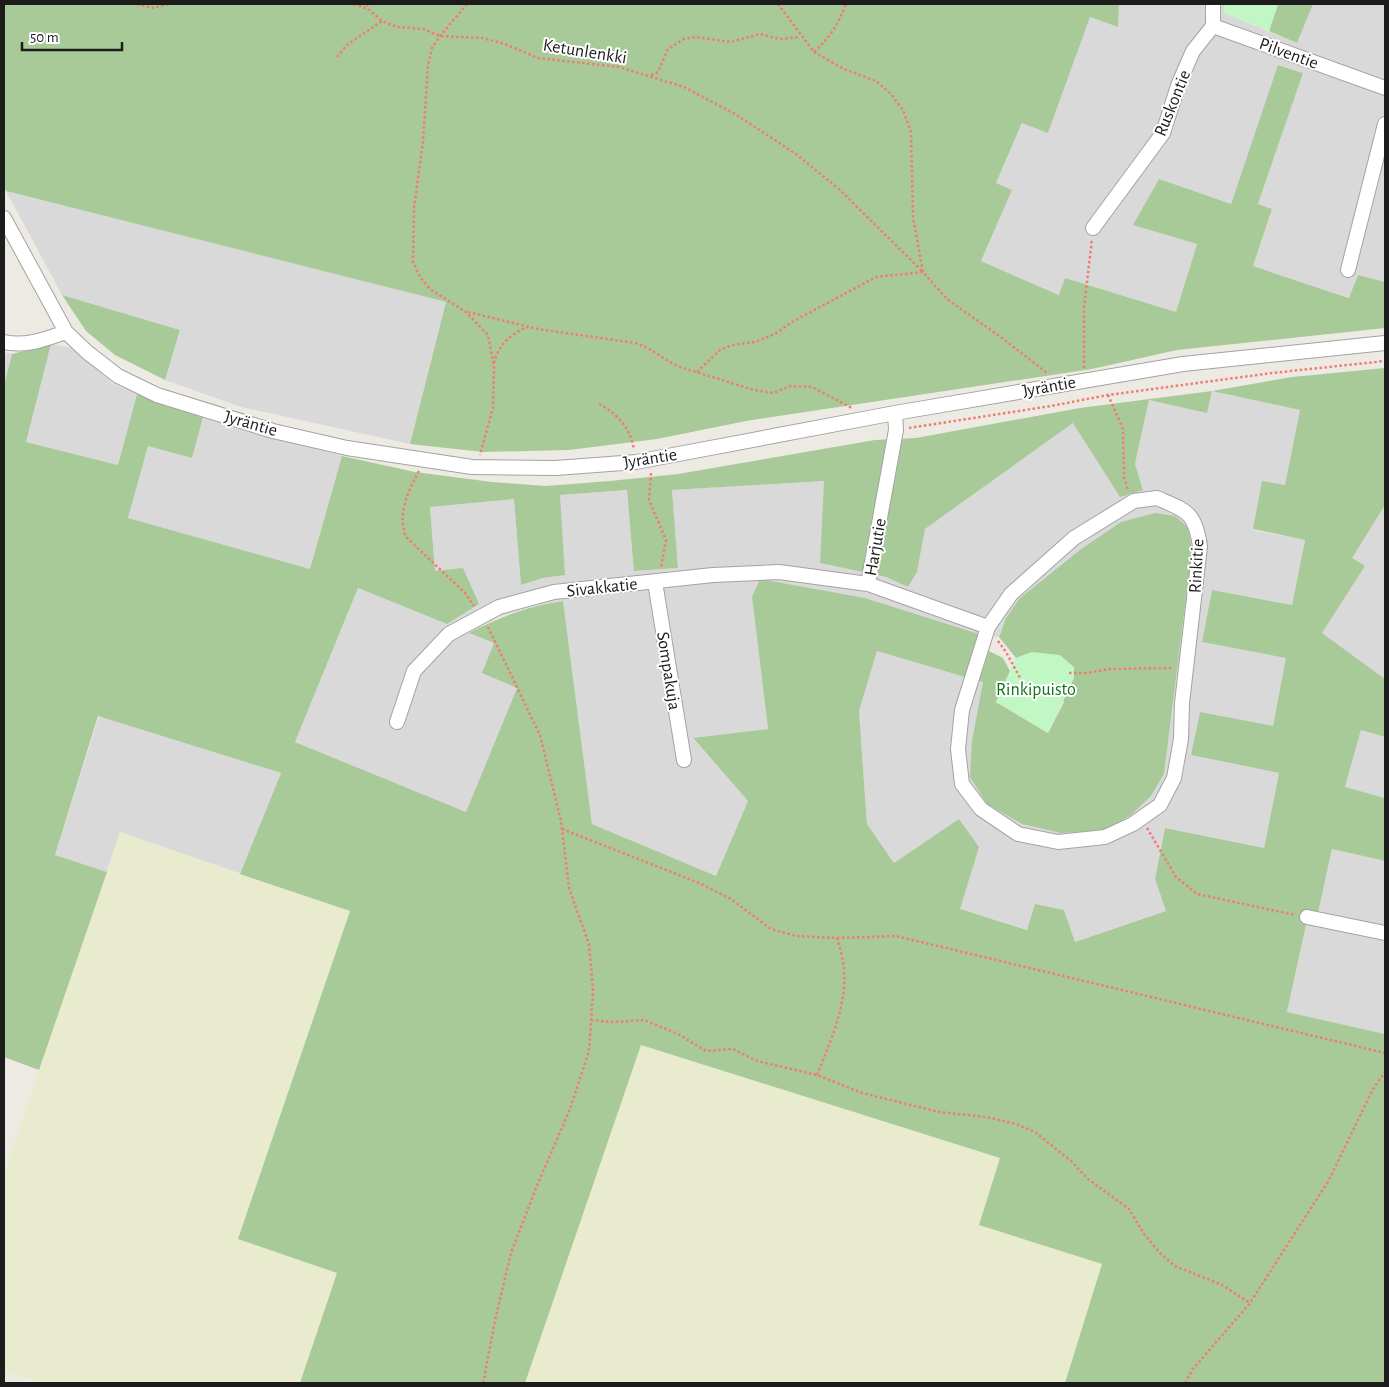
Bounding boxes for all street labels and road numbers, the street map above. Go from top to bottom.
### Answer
street label: Pilventie [1257,35,1321,73]
street label: Ketunlenkki [542,36,628,67]
street label: Ruskontie [1152,68,1194,139]
street label: Jyräntie [1021,373,1077,401]
street label: Jyräntie [222,408,279,440]
street label: Jyräntie [622,446,678,472]
street label: Harjutie [862,517,890,577]
street label: Rinkitie [1187,538,1207,594]
street label: Sivakkatie [566,575,638,601]
street label: Sompakuja [653,631,683,712]

